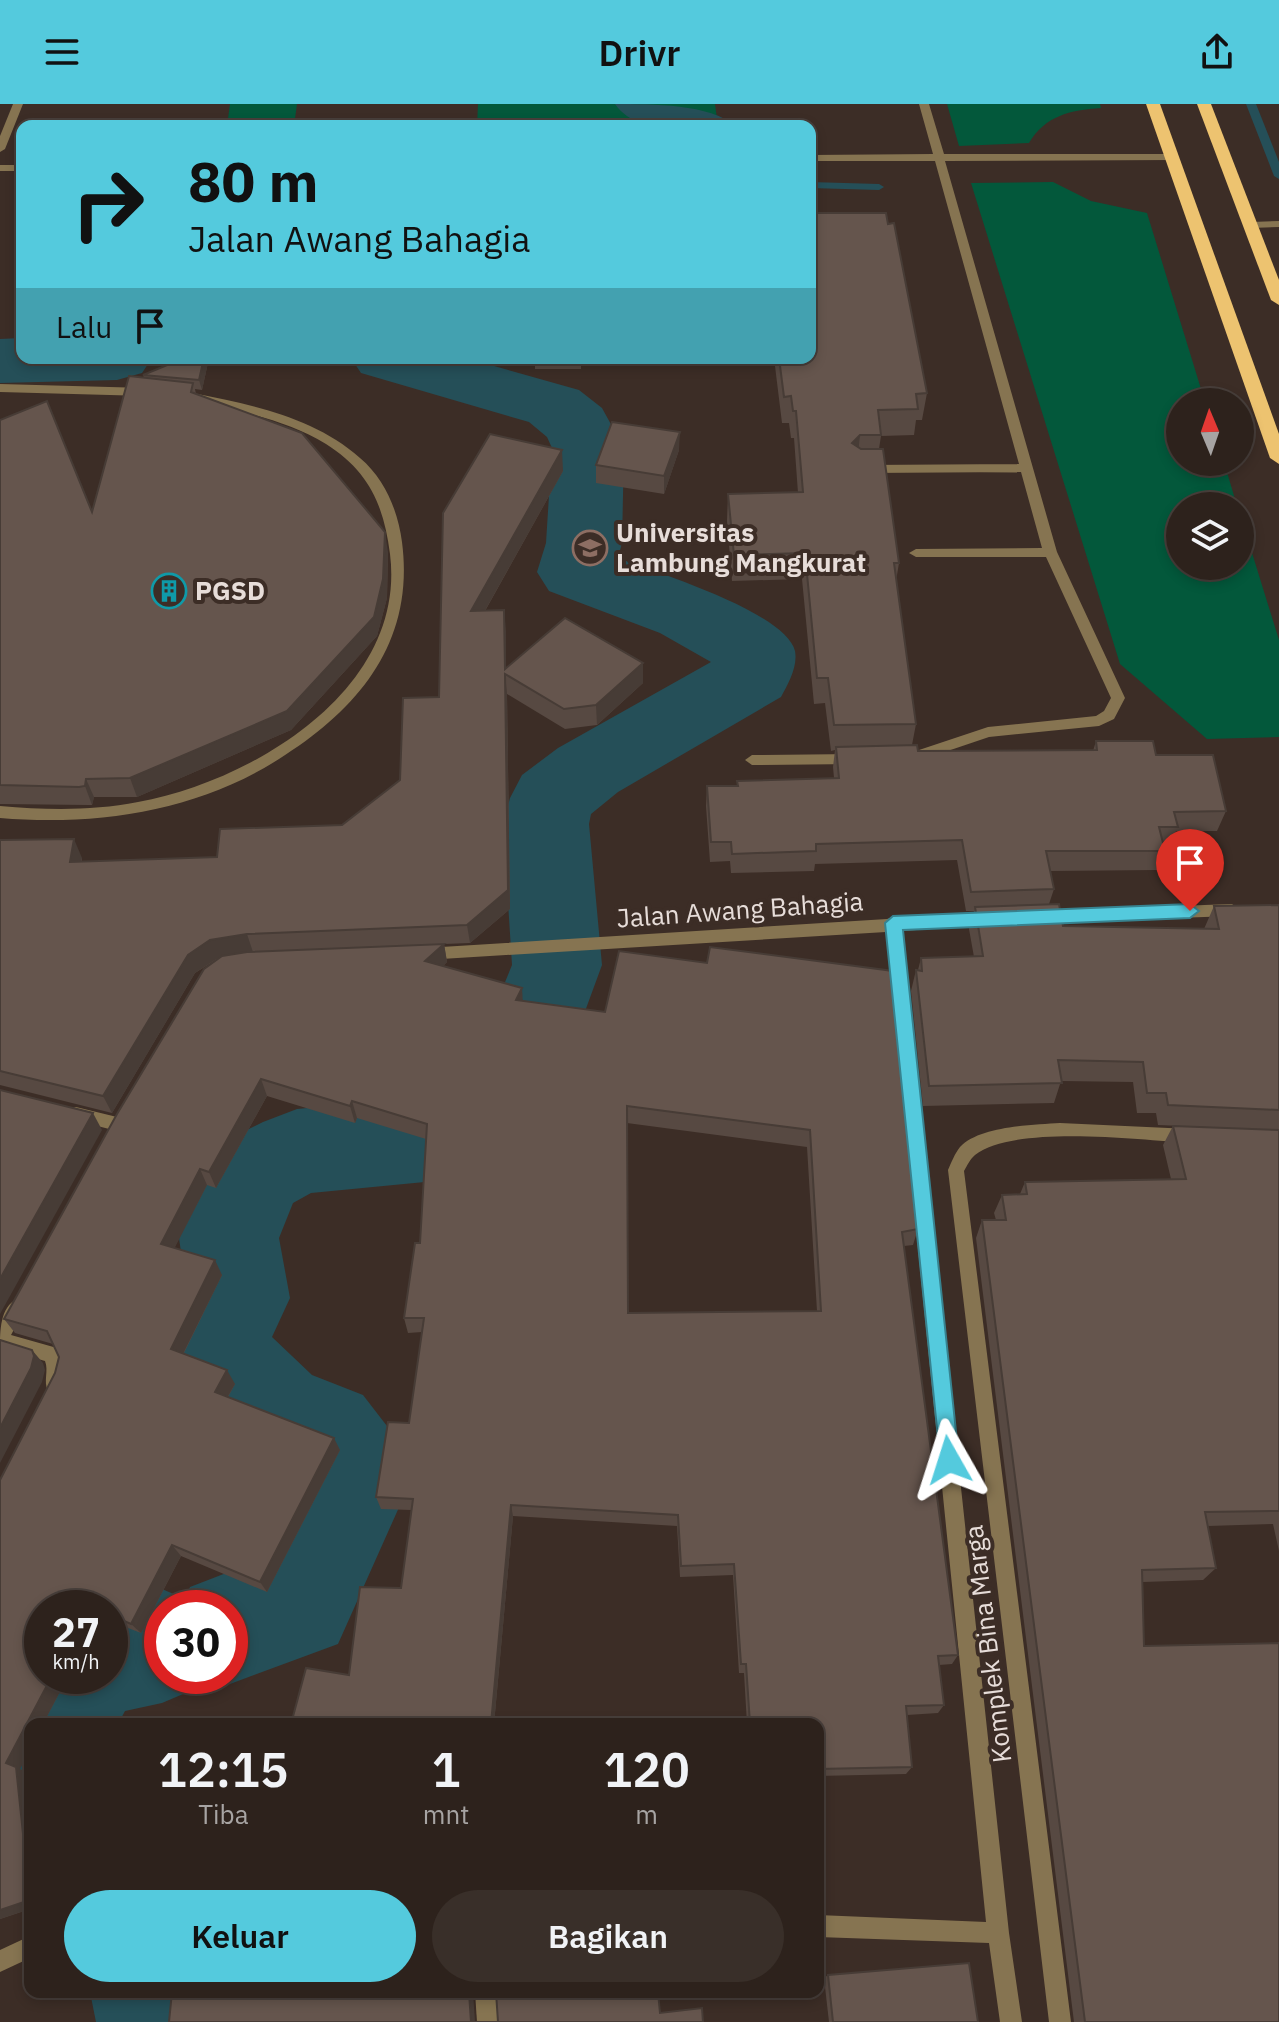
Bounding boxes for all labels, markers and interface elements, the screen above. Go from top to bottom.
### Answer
text: Drivr [599,29,680,76]
icon: menu [40,30,84,74]
icon: share [1195,30,1239,74]
text: 80 m [188,145,318,217]
icon: right [56,152,160,256]
text: Jalan Awang Bahagia [188,215,530,262]
icon: arrive [128,304,172,348]
text: Lalu [56,307,112,346]
north arrow [1166,388,1254,476]
map controls [1166,388,1254,580]
button: layers [1166,492,1254,580]
place label: Universitas Lambung Mangkurat [616,515,866,579]
school or university icon: Universitas Lambung Mangkurat [571,529,609,567]
building icon: PGSD [150,572,188,610]
place label: PGSD [195,573,265,607]
pin [1156,829,1224,911]
icon: arrive [1168,841,1212,885]
street label: Jalan Awang Bahagia [615,883,865,935]
position arrow [907,1418,991,1502]
street label: Komplek Bina Marga [956,1523,1018,1765]
speed limit sign: 30 [144,1590,248,1694]
text: 27 [52,1606,100,1658]
text: km/h [52,1648,100,1675]
text: 12:15 [158,1738,289,1800]
text: 1 [432,1738,460,1800]
text: 120 [603,1738,690,1800]
text: Tiba [198,1797,249,1831]
text: mnt [423,1797,469,1831]
text: m [635,1797,658,1831]
button: Keluar [64,1890,416,1982]
button: Bagikan [432,1890,784,1982]

